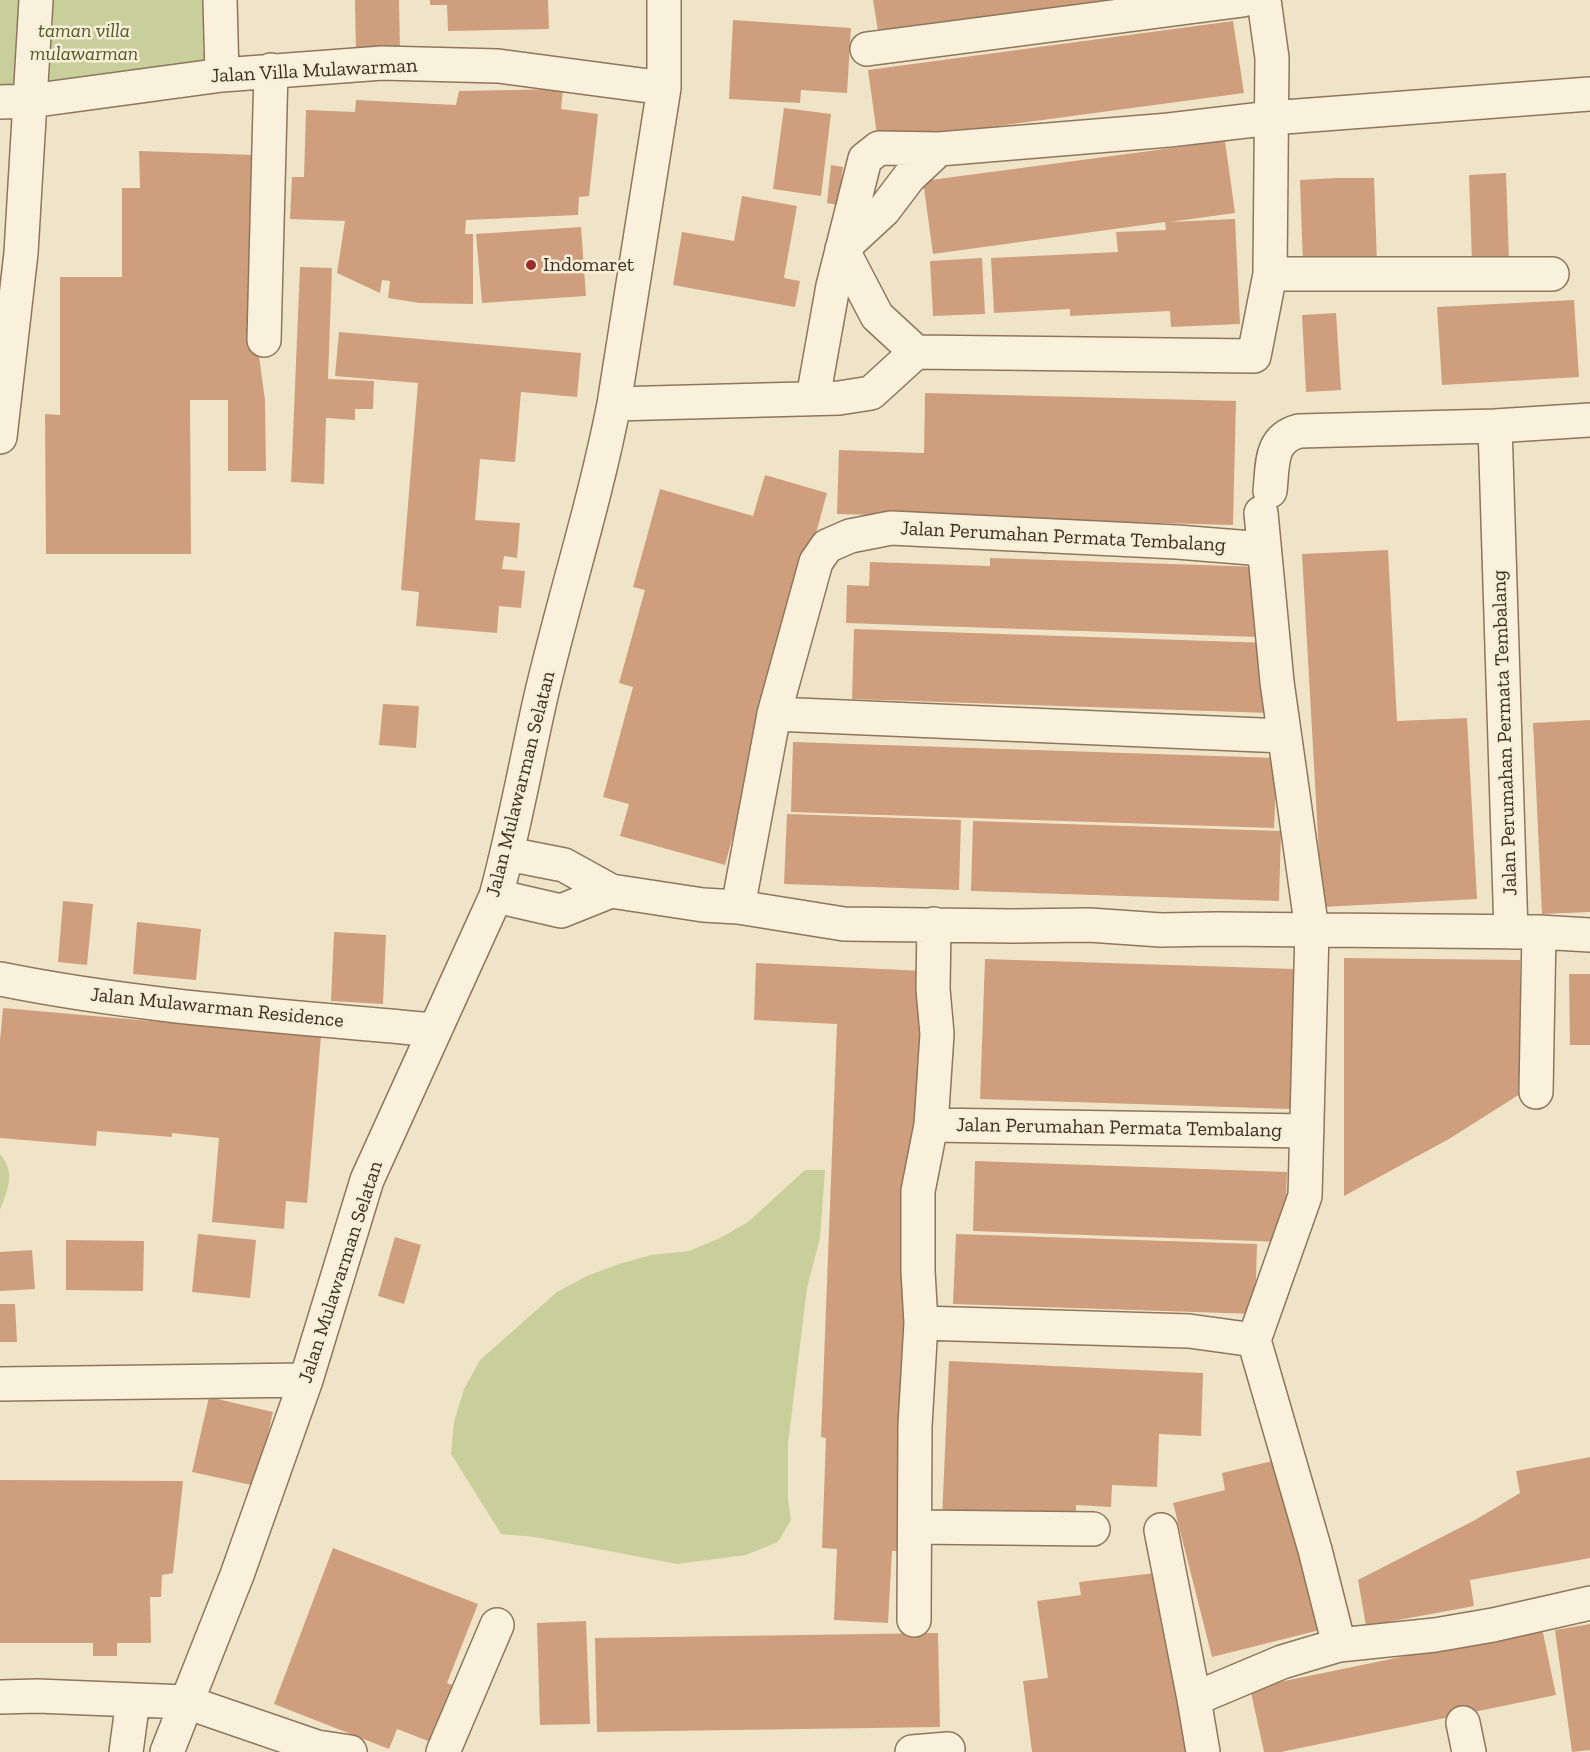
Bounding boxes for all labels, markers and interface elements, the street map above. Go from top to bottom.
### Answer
park label: taman villa mulawarman [30,19,138,66]
street label: Jalan Villa Mulawarman [210,54,418,88]
place label: Indomaret [543,253,634,277]
marker: Indomaret [524,258,538,272]
street label: Jalan Perumahan Permata Tembalang [900,516,1226,558]
street label: Jalan Perumahan Permata Tembalang [1487,570,1523,896]
street label: Jalan Mulawarman Selatan [481,668,561,900]
street label: Jalan Mulawarman Residence [89,983,345,1033]
street label: Jalan Perumahan Permata Tembalang [956,1113,1282,1143]
street label: Jalan Mulawarman Selatan [294,1158,388,1386]

